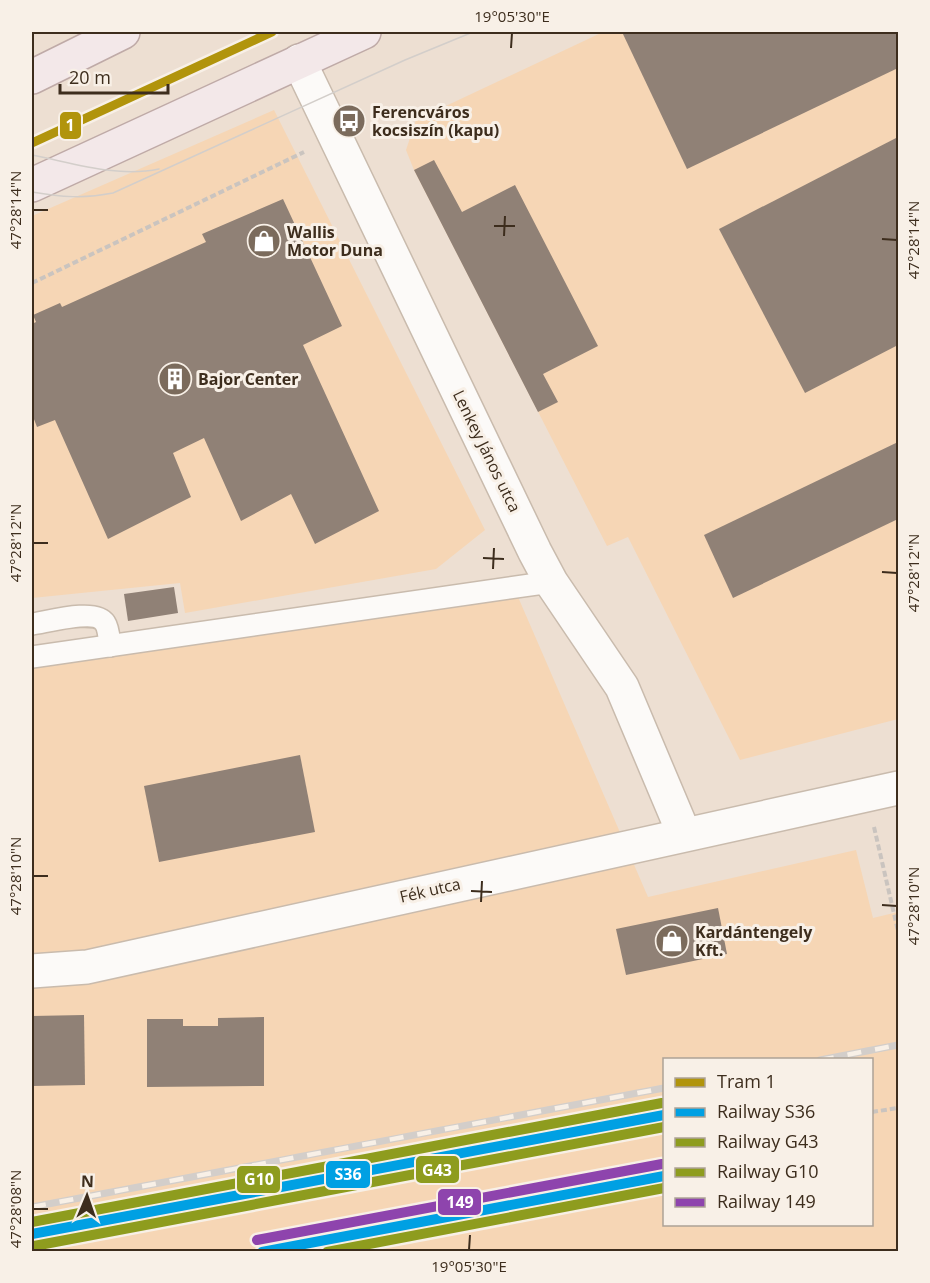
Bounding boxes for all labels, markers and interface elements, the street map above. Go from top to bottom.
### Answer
text: 19°05'30"E [474,6,550,26]
scale bar [60,57,168,95]
text: 20 m [69,65,111,89]
place label: Ferencváros kocsiszín (kapu) [372,101,499,141]
bus stop icon: Ferencváros kocsiszín (kapu) [331,103,367,139]
line badge: 1 [59,111,82,140]
text: 1 [65,114,75,136]
text: 47°28'14"N [5,171,25,249]
text: 47°28'14"N [903,201,923,279]
place label: Wallis Motor Duna [287,221,383,261]
shop icon: Wallis Motor Duna [246,223,282,259]
building icon: Bajor Center [157,361,193,397]
place label: Bajor Center [198,368,298,390]
street label: Lenkey János utca [448,386,526,516]
text: 47°28'12"N [5,504,25,582]
text: 47°28'12"N [903,534,923,612]
text: 47°28'10"N [5,837,25,915]
text: 47°28'10"N [903,867,923,945]
street label: Fék utca [397,872,463,908]
place label: Kardántengely Kft. [695,921,813,961]
shop icon: Kardántengely Kft. [654,923,690,959]
legend [663,1058,873,1226]
text: Tram 1 [717,1069,776,1093]
text: Railway S36 [717,1099,815,1123]
text: Railway G43 [717,1129,819,1153]
line badge: G43 [415,1155,460,1184]
text: G43 [422,1159,452,1181]
text: Railway G10 [717,1159,819,1183]
line badge: S36 [325,1160,371,1189]
text: S36 [334,1163,362,1185]
line badge: G10 [236,1165,281,1194]
north arrow [57,1166,117,1226]
text: G10 [244,1168,274,1190]
text: 47°28'08"N [5,1170,25,1248]
text: N [81,1170,94,1192]
line badge: 149 [437,1188,482,1216]
text: Railway 149 [717,1189,816,1213]
text: 149 [446,1191,474,1213]
text: 19°05'30"E [431,1256,507,1276]

